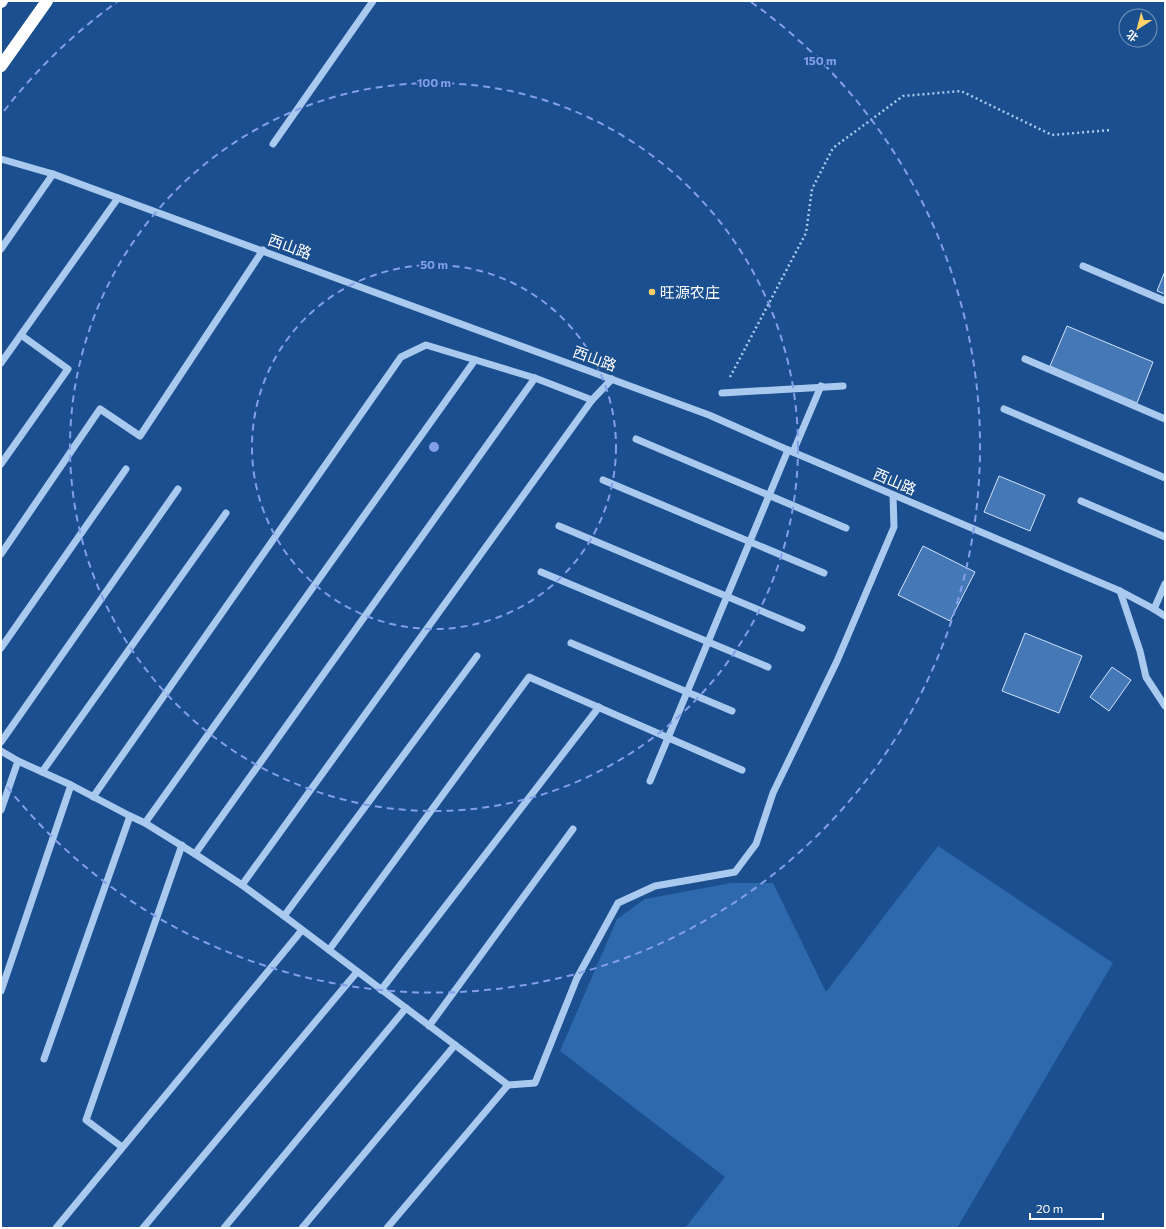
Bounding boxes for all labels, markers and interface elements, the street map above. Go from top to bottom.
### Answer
north arrow [1118,8,1158,48]
text: 北 [1124,28,1140,45]
text: 150 m [803,53,837,67]
text: 100 m [417,75,451,89]
street label: 西山路 [266,230,314,262]
text: 50 m [420,257,448,271]
place label: 旺源农庄 [660,283,720,301]
marker: 旺源农庄 [647,287,657,297]
street label: 西山路 [571,342,619,374]
centre of rings [427,440,441,454]
street label: 西山路 [871,464,919,498]
scale bar [1030,1195,1103,1221]
text: 20 m [1036,1201,1063,1215]

